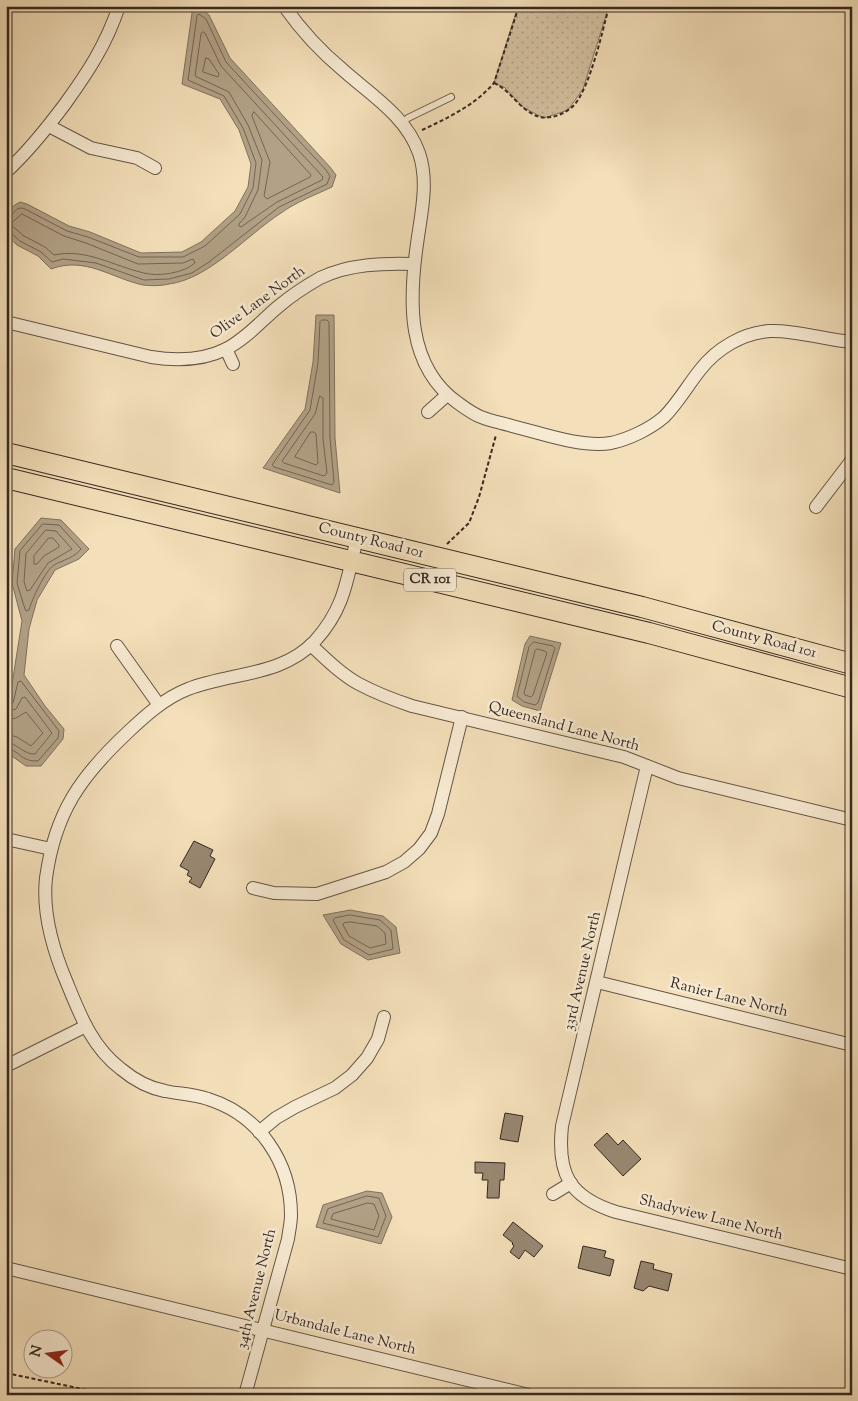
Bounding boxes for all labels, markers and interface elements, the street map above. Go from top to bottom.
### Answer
street label: Olive Lane North [206,261,310,345]
street label: County Road 101 [316,518,426,564]
road number: CR 101 [404,568,456,592]
street label: County Road 101 [709,616,819,664]
street label: Queensland Lane North [486,697,642,757]
street label: 33rd Avenue North [559,909,607,1033]
street label: Ranier Lane North [668,973,790,1023]
street label: Shadyview Lane North [637,1190,785,1246]
street label: 34th Avenue North [232,1226,282,1351]
street label: Urbandale Lane North [272,1305,418,1361]
north arrow [22,1328,72,1378]
text: N [26,1343,48,1359]

